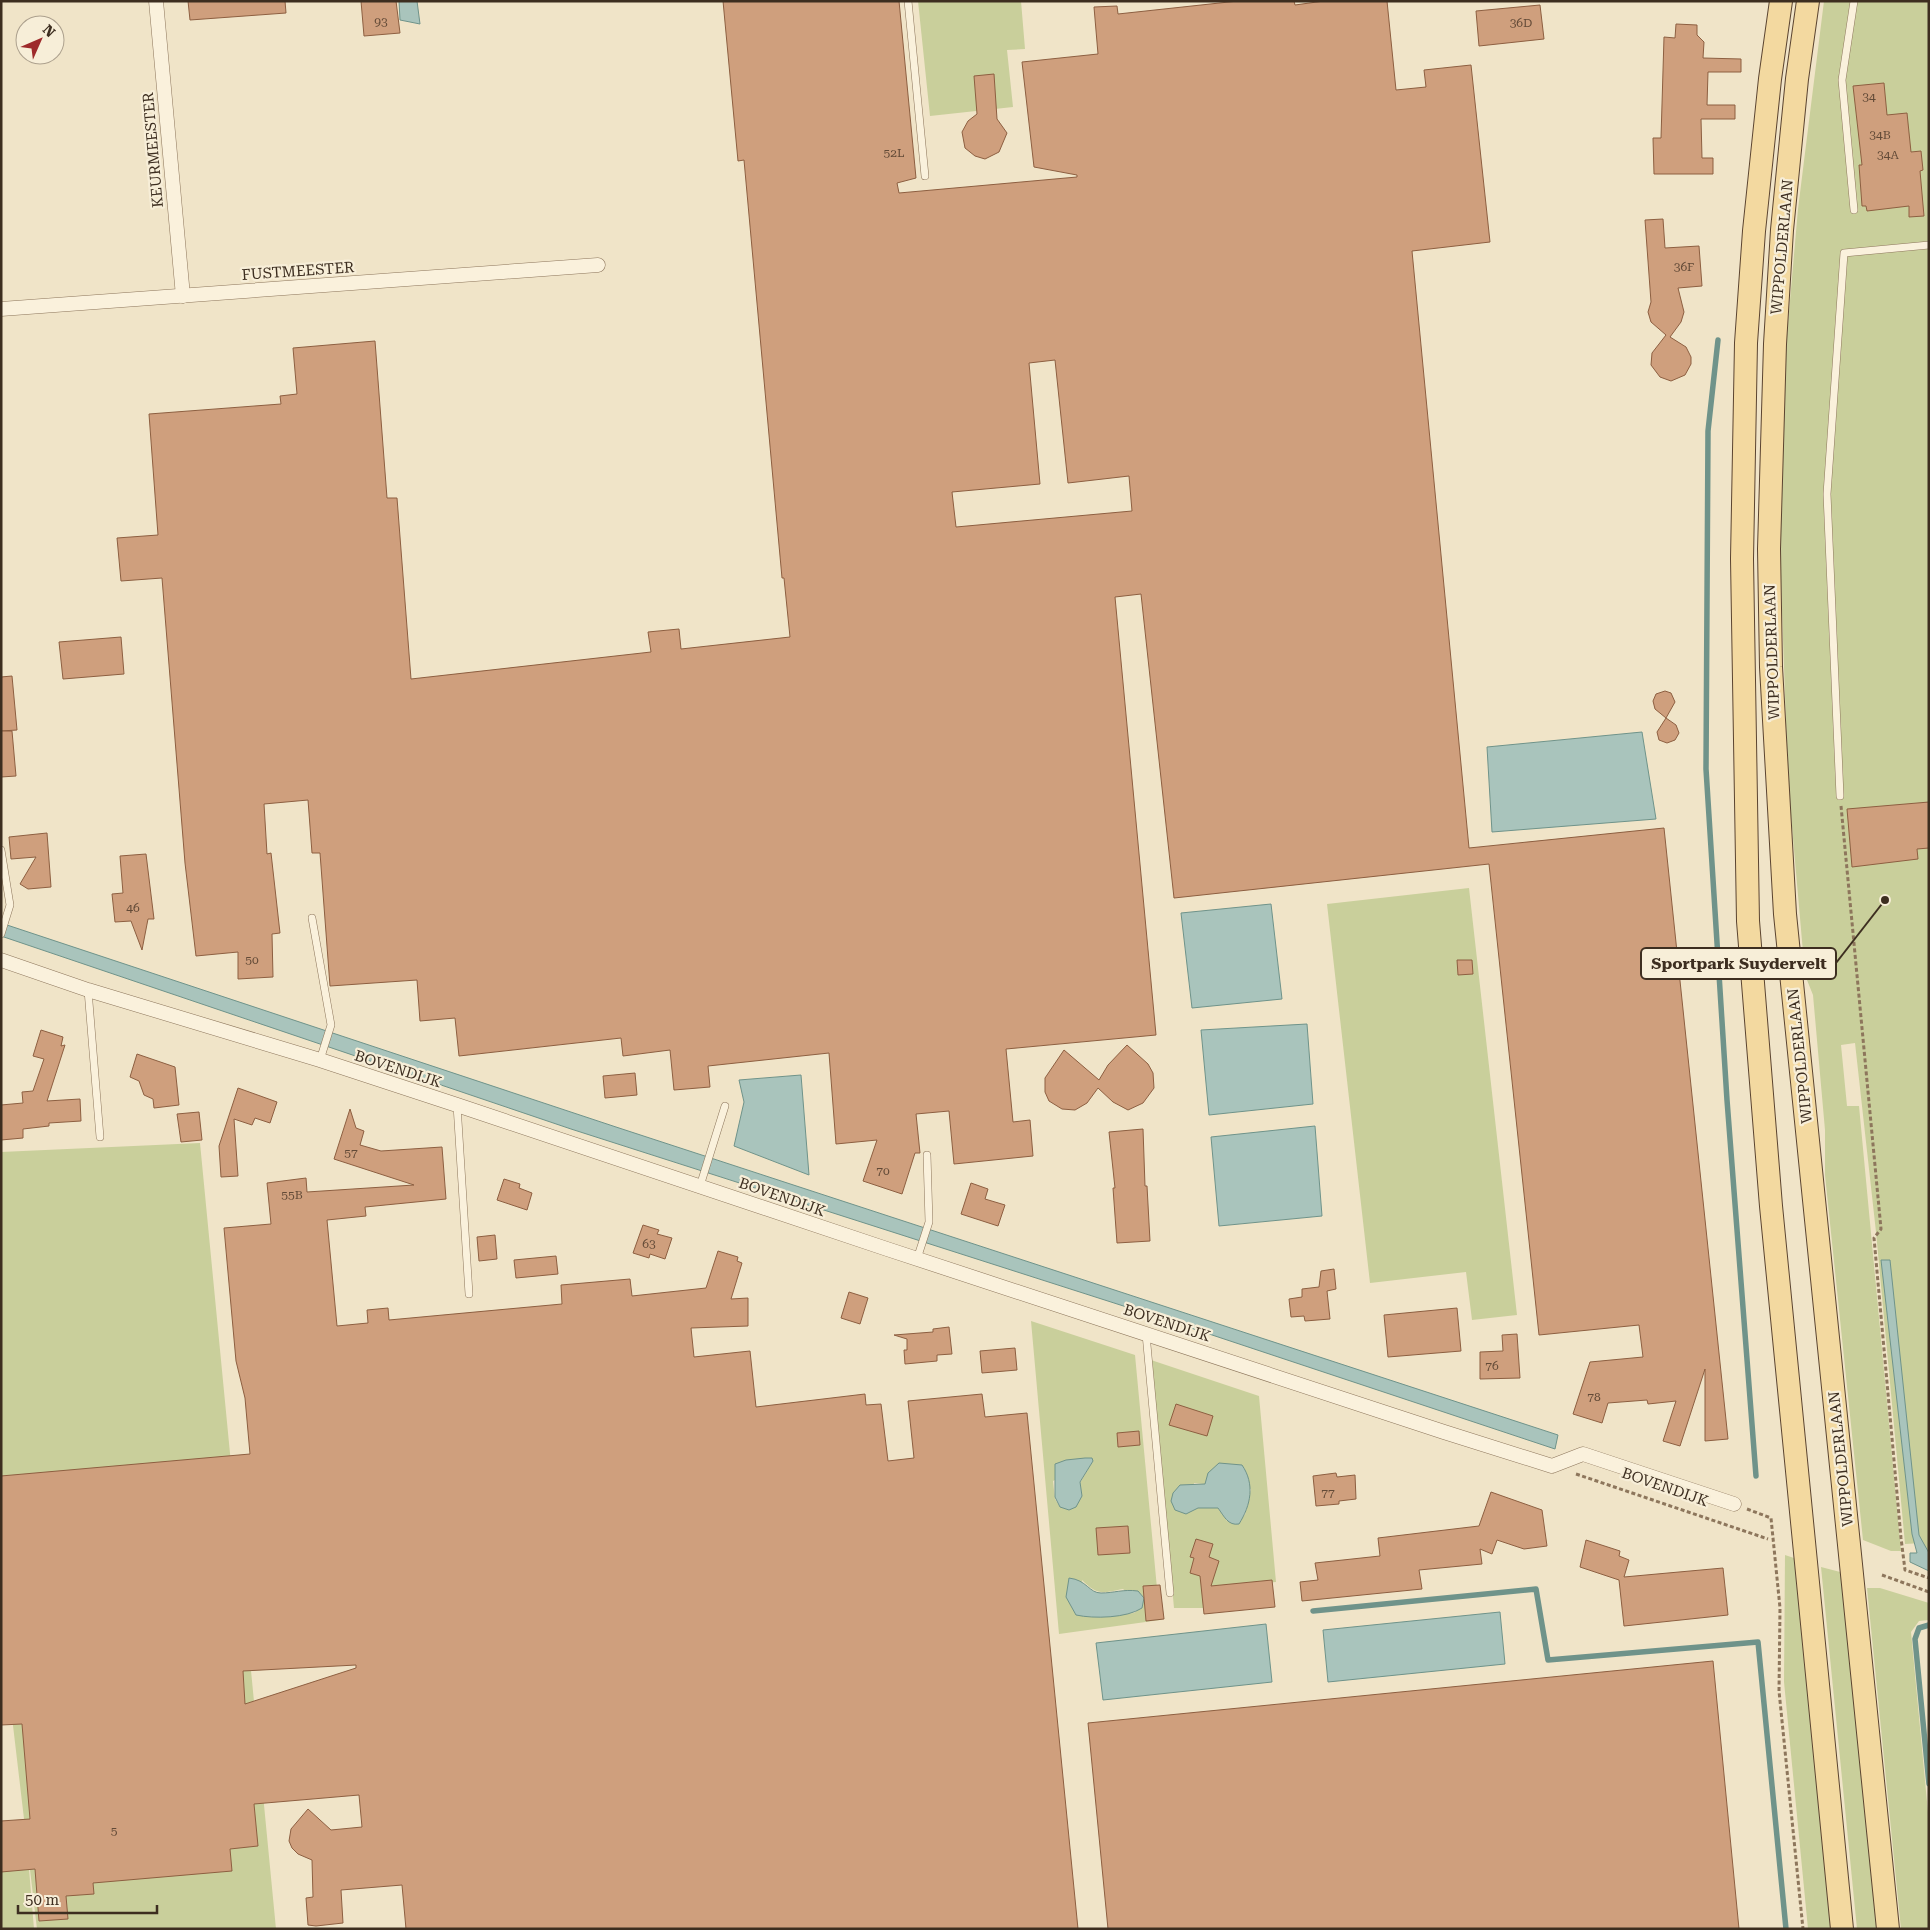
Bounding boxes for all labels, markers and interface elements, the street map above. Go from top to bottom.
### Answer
north arrow [15,15,65,65]
house number: 93 [374,15,388,29]
house number: 36D [1510,16,1532,30]
text: N [40,21,59,40]
house number: 34 [1862,90,1876,104]
street label: KEURMEESTER [139,91,167,209]
house number: 34B [1869,128,1891,142]
house number: 52L [884,146,904,160]
house number: 34A [1877,148,1900,162]
street label: WIPPOLDERLAAN [1767,179,1797,315]
street label: FUSTMEESTER [241,258,355,284]
house number: 36F [1674,260,1694,274]
street label: WIPPOLDERLAAN [1761,584,1783,720]
house number: 46 [126,901,140,915]
callout: Sportpark Suydervelt [1641,948,1836,979]
house number: 50 [245,953,259,967]
text: Sportpark Suydervelt [1651,954,1827,973]
street label: WIPPOLDERLAAN [1784,987,1816,1125]
street label: BOVENDIJK [352,1046,444,1092]
house number: 57 [344,1146,358,1160]
house number: 70 [876,1164,890,1178]
street label: BOVENDIJK [736,1174,828,1220]
house number: 55B [281,1188,303,1202]
house number: 63 [642,1237,656,1251]
street label: BOVENDIJK [1121,1300,1213,1346]
house number: 76 [1485,1359,1499,1373]
house number: 78 [1587,1390,1601,1404]
street label: WIPPOLDERLAAN [1825,1390,1857,1528]
street label: BOVENDIJK [1619,1464,1711,1510]
house number: 77 [1321,1486,1335,1500]
house number: 5 [111,1824,118,1838]
scale bar [18,1882,156,1914]
text: 50 m [25,1891,60,1909]

